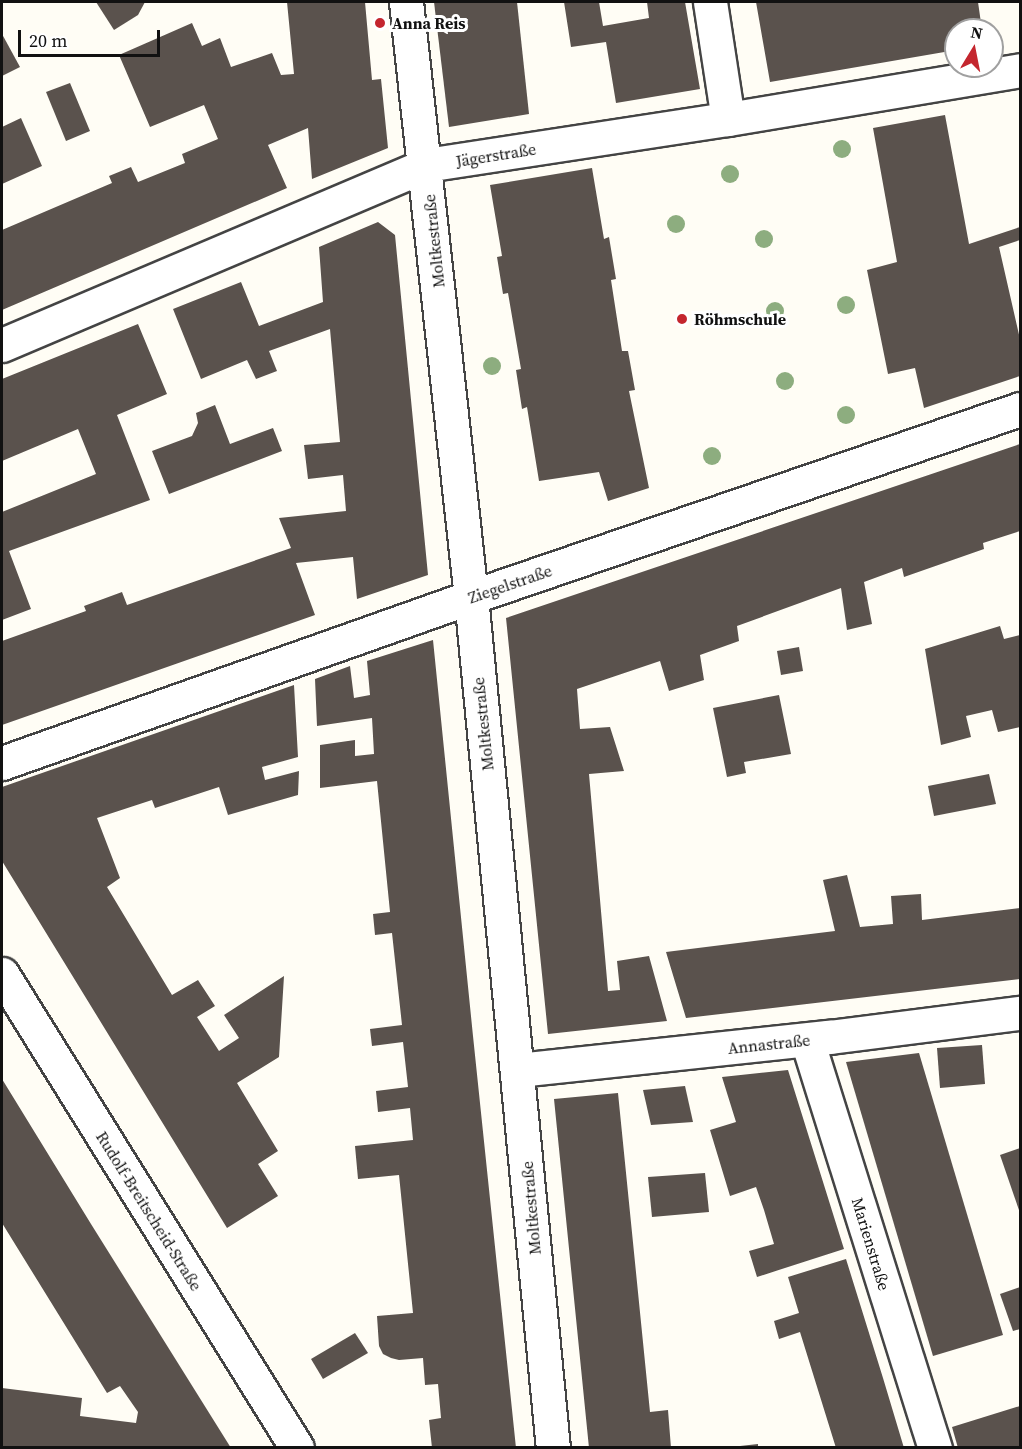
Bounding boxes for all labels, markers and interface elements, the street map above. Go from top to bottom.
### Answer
place label: Anna Reis [392,13,466,33]
marker: Anna Reis [373,16,387,30]
scale bar [21,18,164,56]
north arrow [944,18,1004,78]
text: N [969,20,984,44]
text: 20 m [29,28,67,53]
street label: Jägerstraße [455,139,537,171]
street label: Moltkestraße [420,193,448,289]
place label: Röhmschule [694,309,786,329]
marker: Röhmschule [675,312,689,326]
street label: Ziegelstraße [466,561,554,607]
street label: Moltkestraße [469,676,497,772]
street label: Annastraße [727,1030,811,1058]
street label: Rudolf-Breitscheid-Straße [92,1128,206,1294]
street label: Moltkestraße [517,1160,545,1256]
street label: Marienstraße [848,1195,894,1293]

